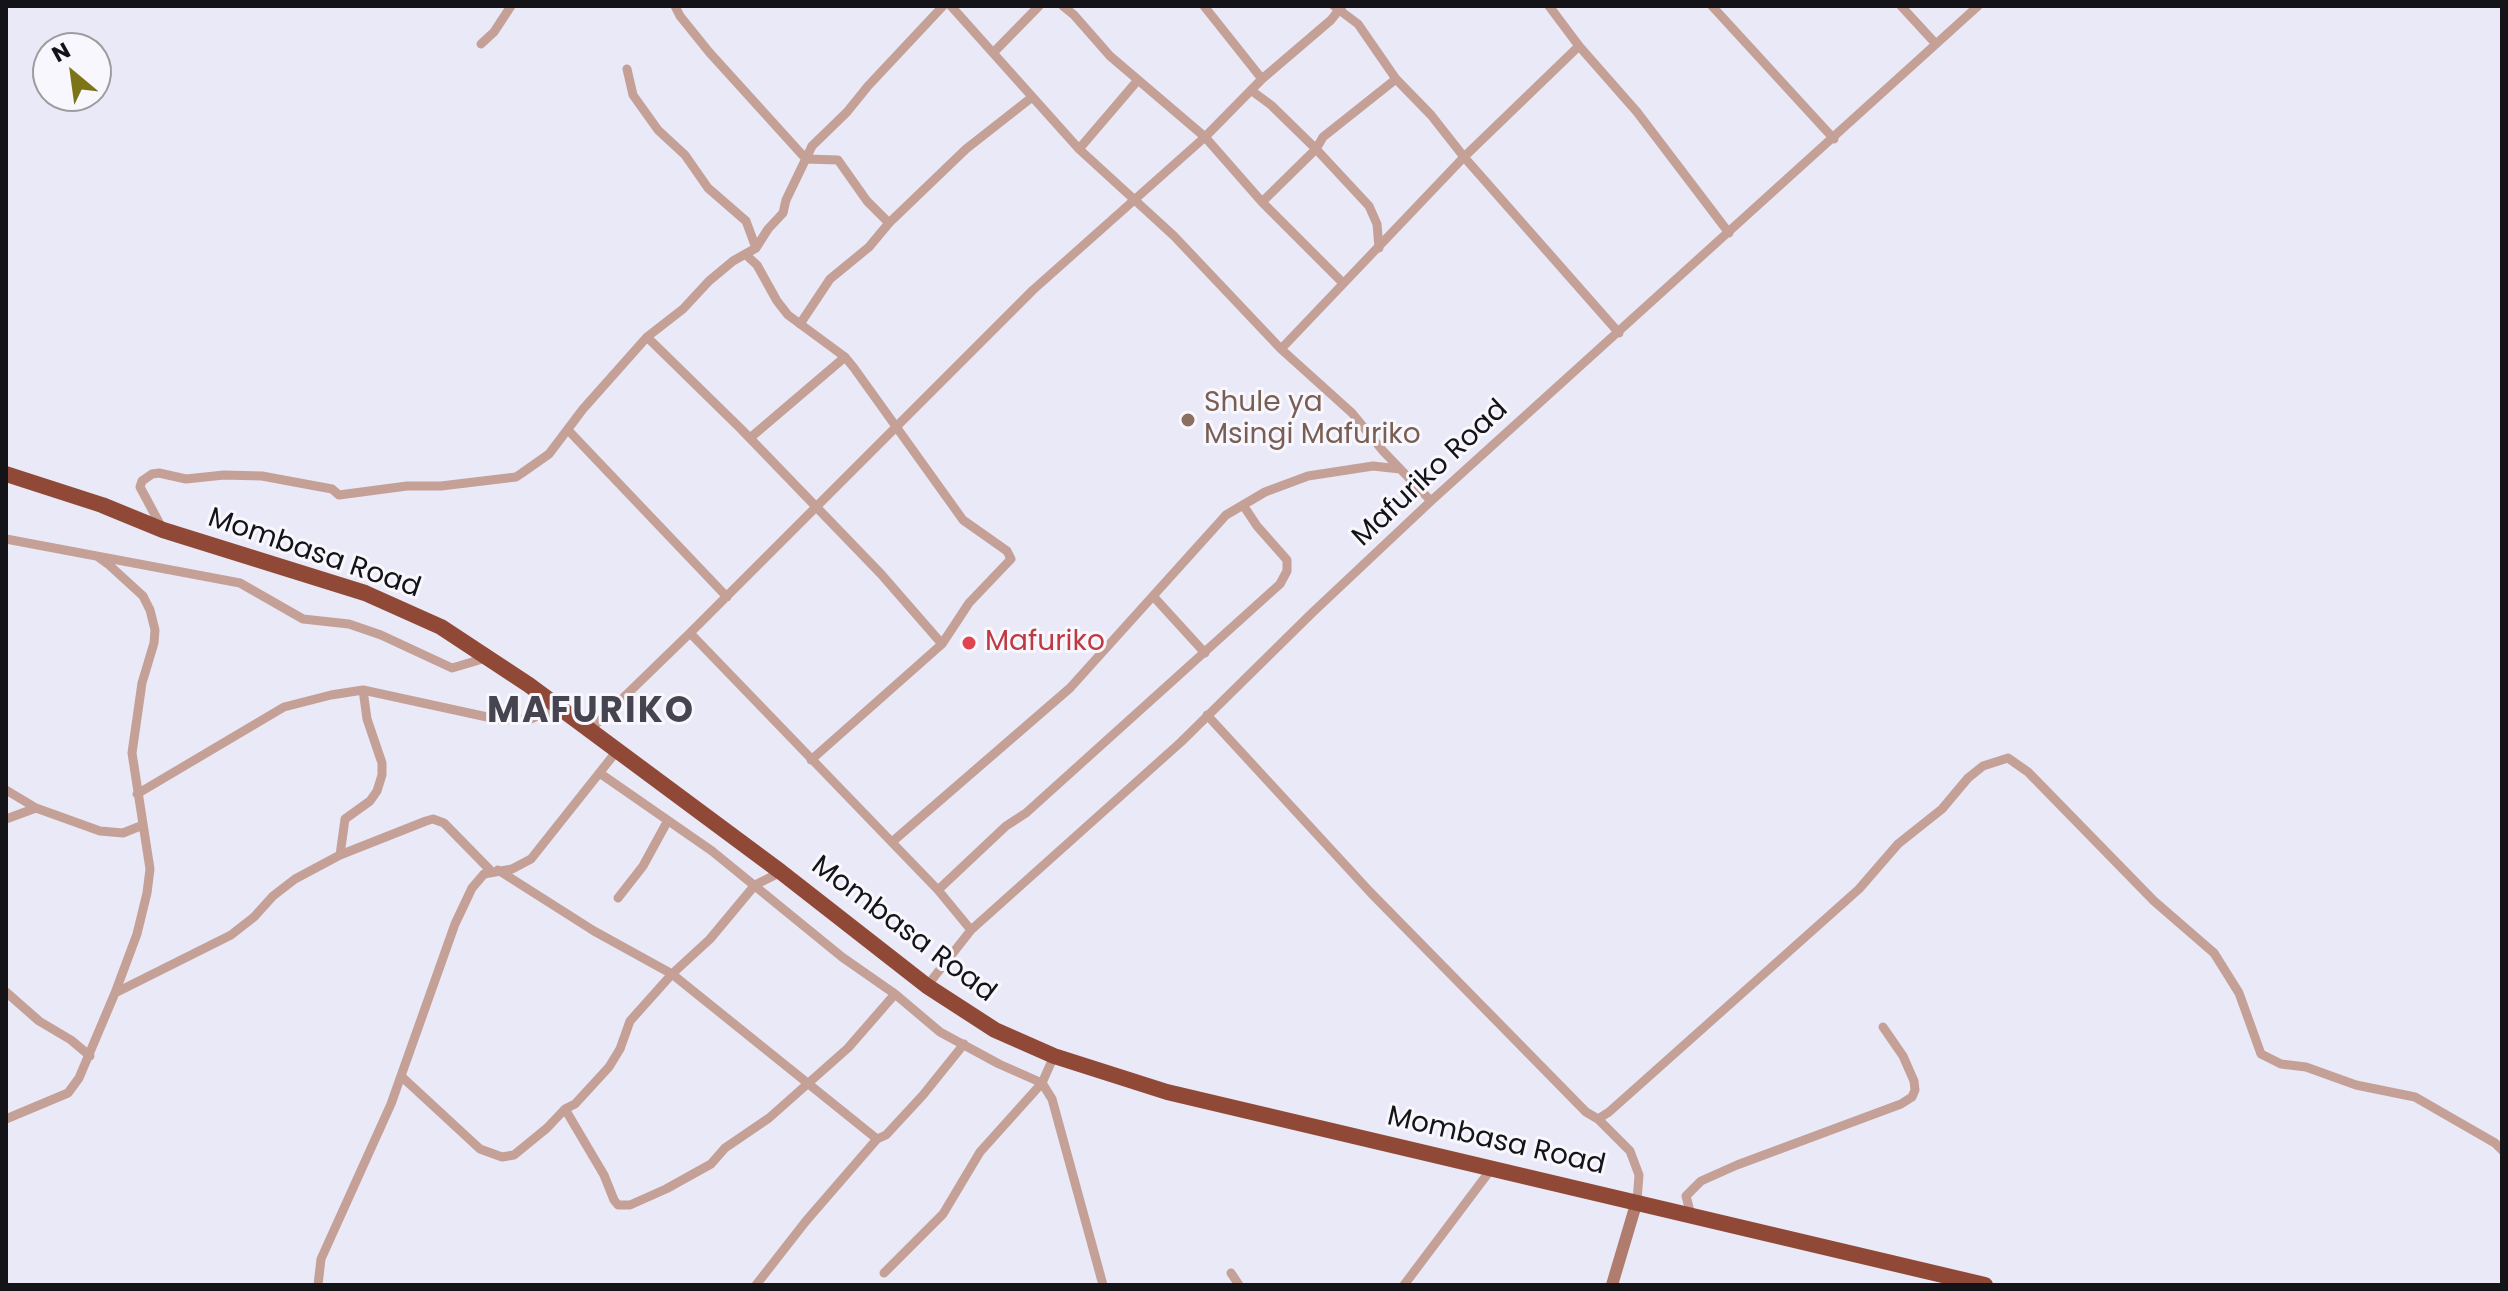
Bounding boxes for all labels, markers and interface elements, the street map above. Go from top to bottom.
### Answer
north arrow [32,32,112,112]
text: N [46,35,76,70]
place label: Shule ya Msingi Mafuriko [1204,387,1421,453]
street label: Mafuriko Road [1346,393,1516,555]
marker: Shule ya Msingi Mafuriko [1179,411,1197,429]
street label: Mombasa Road [203,502,425,606]
place label: Mafuriko [985,626,1105,660]
marker: Mafuriko [960,634,978,652]
district label: MAFURIKO [487,691,695,735]
street label: Mombasa Road [804,850,1002,1010]
street label: Mombasa Road [1384,1101,1608,1183]

